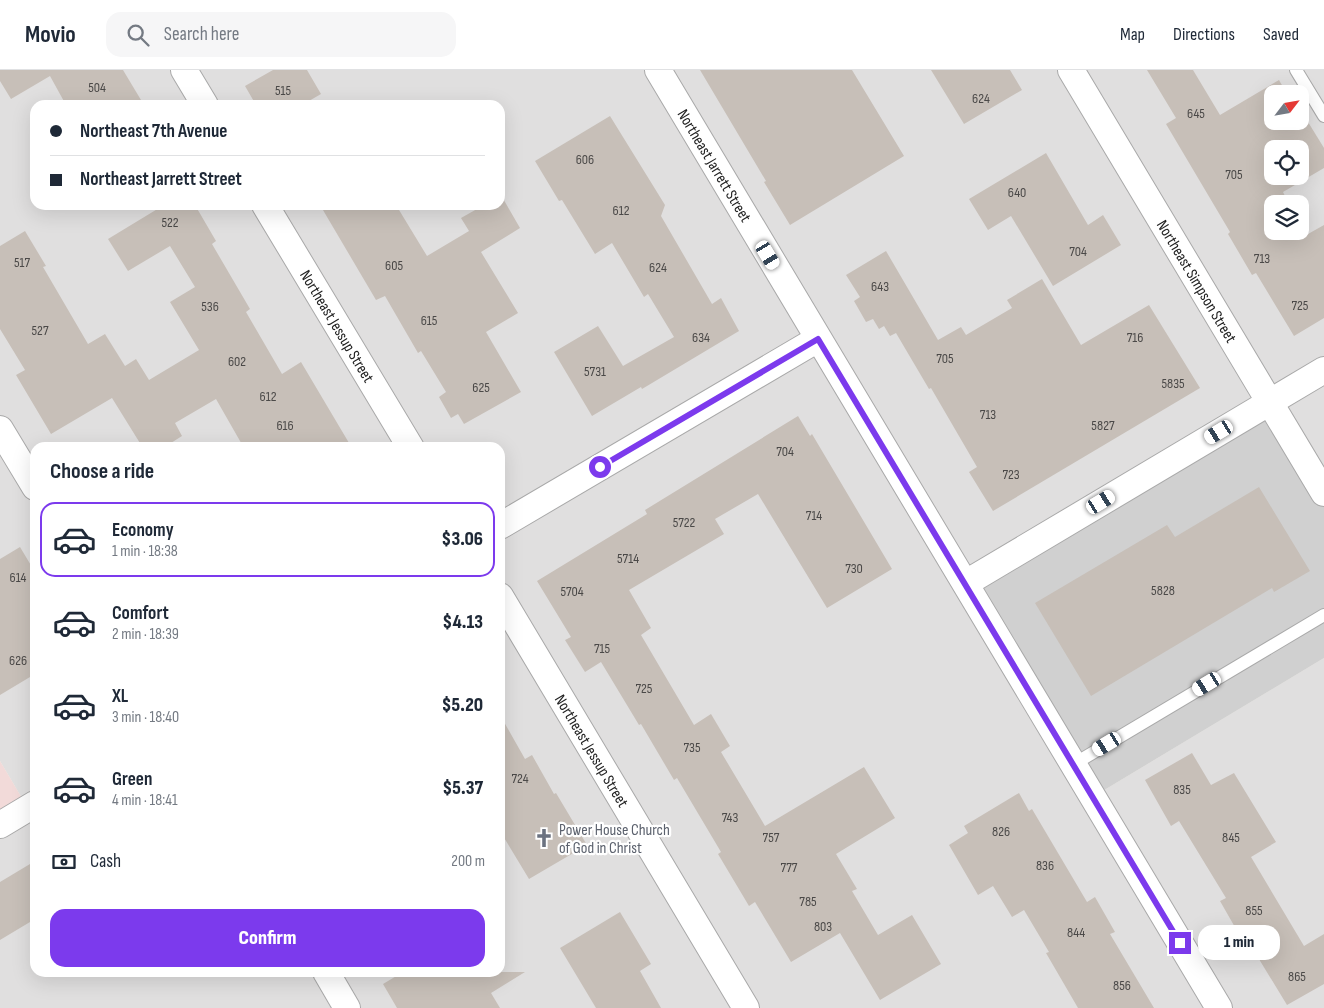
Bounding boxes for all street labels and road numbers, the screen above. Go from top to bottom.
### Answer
street label: Northeast Jarrett Street [673,106,755,226]
street label: Northeast Simpson Street [1152,217,1240,347]
street label: Northeast Jessup Street [295,267,377,386]
street label: Northeast Jessup Street [550,692,632,811]

